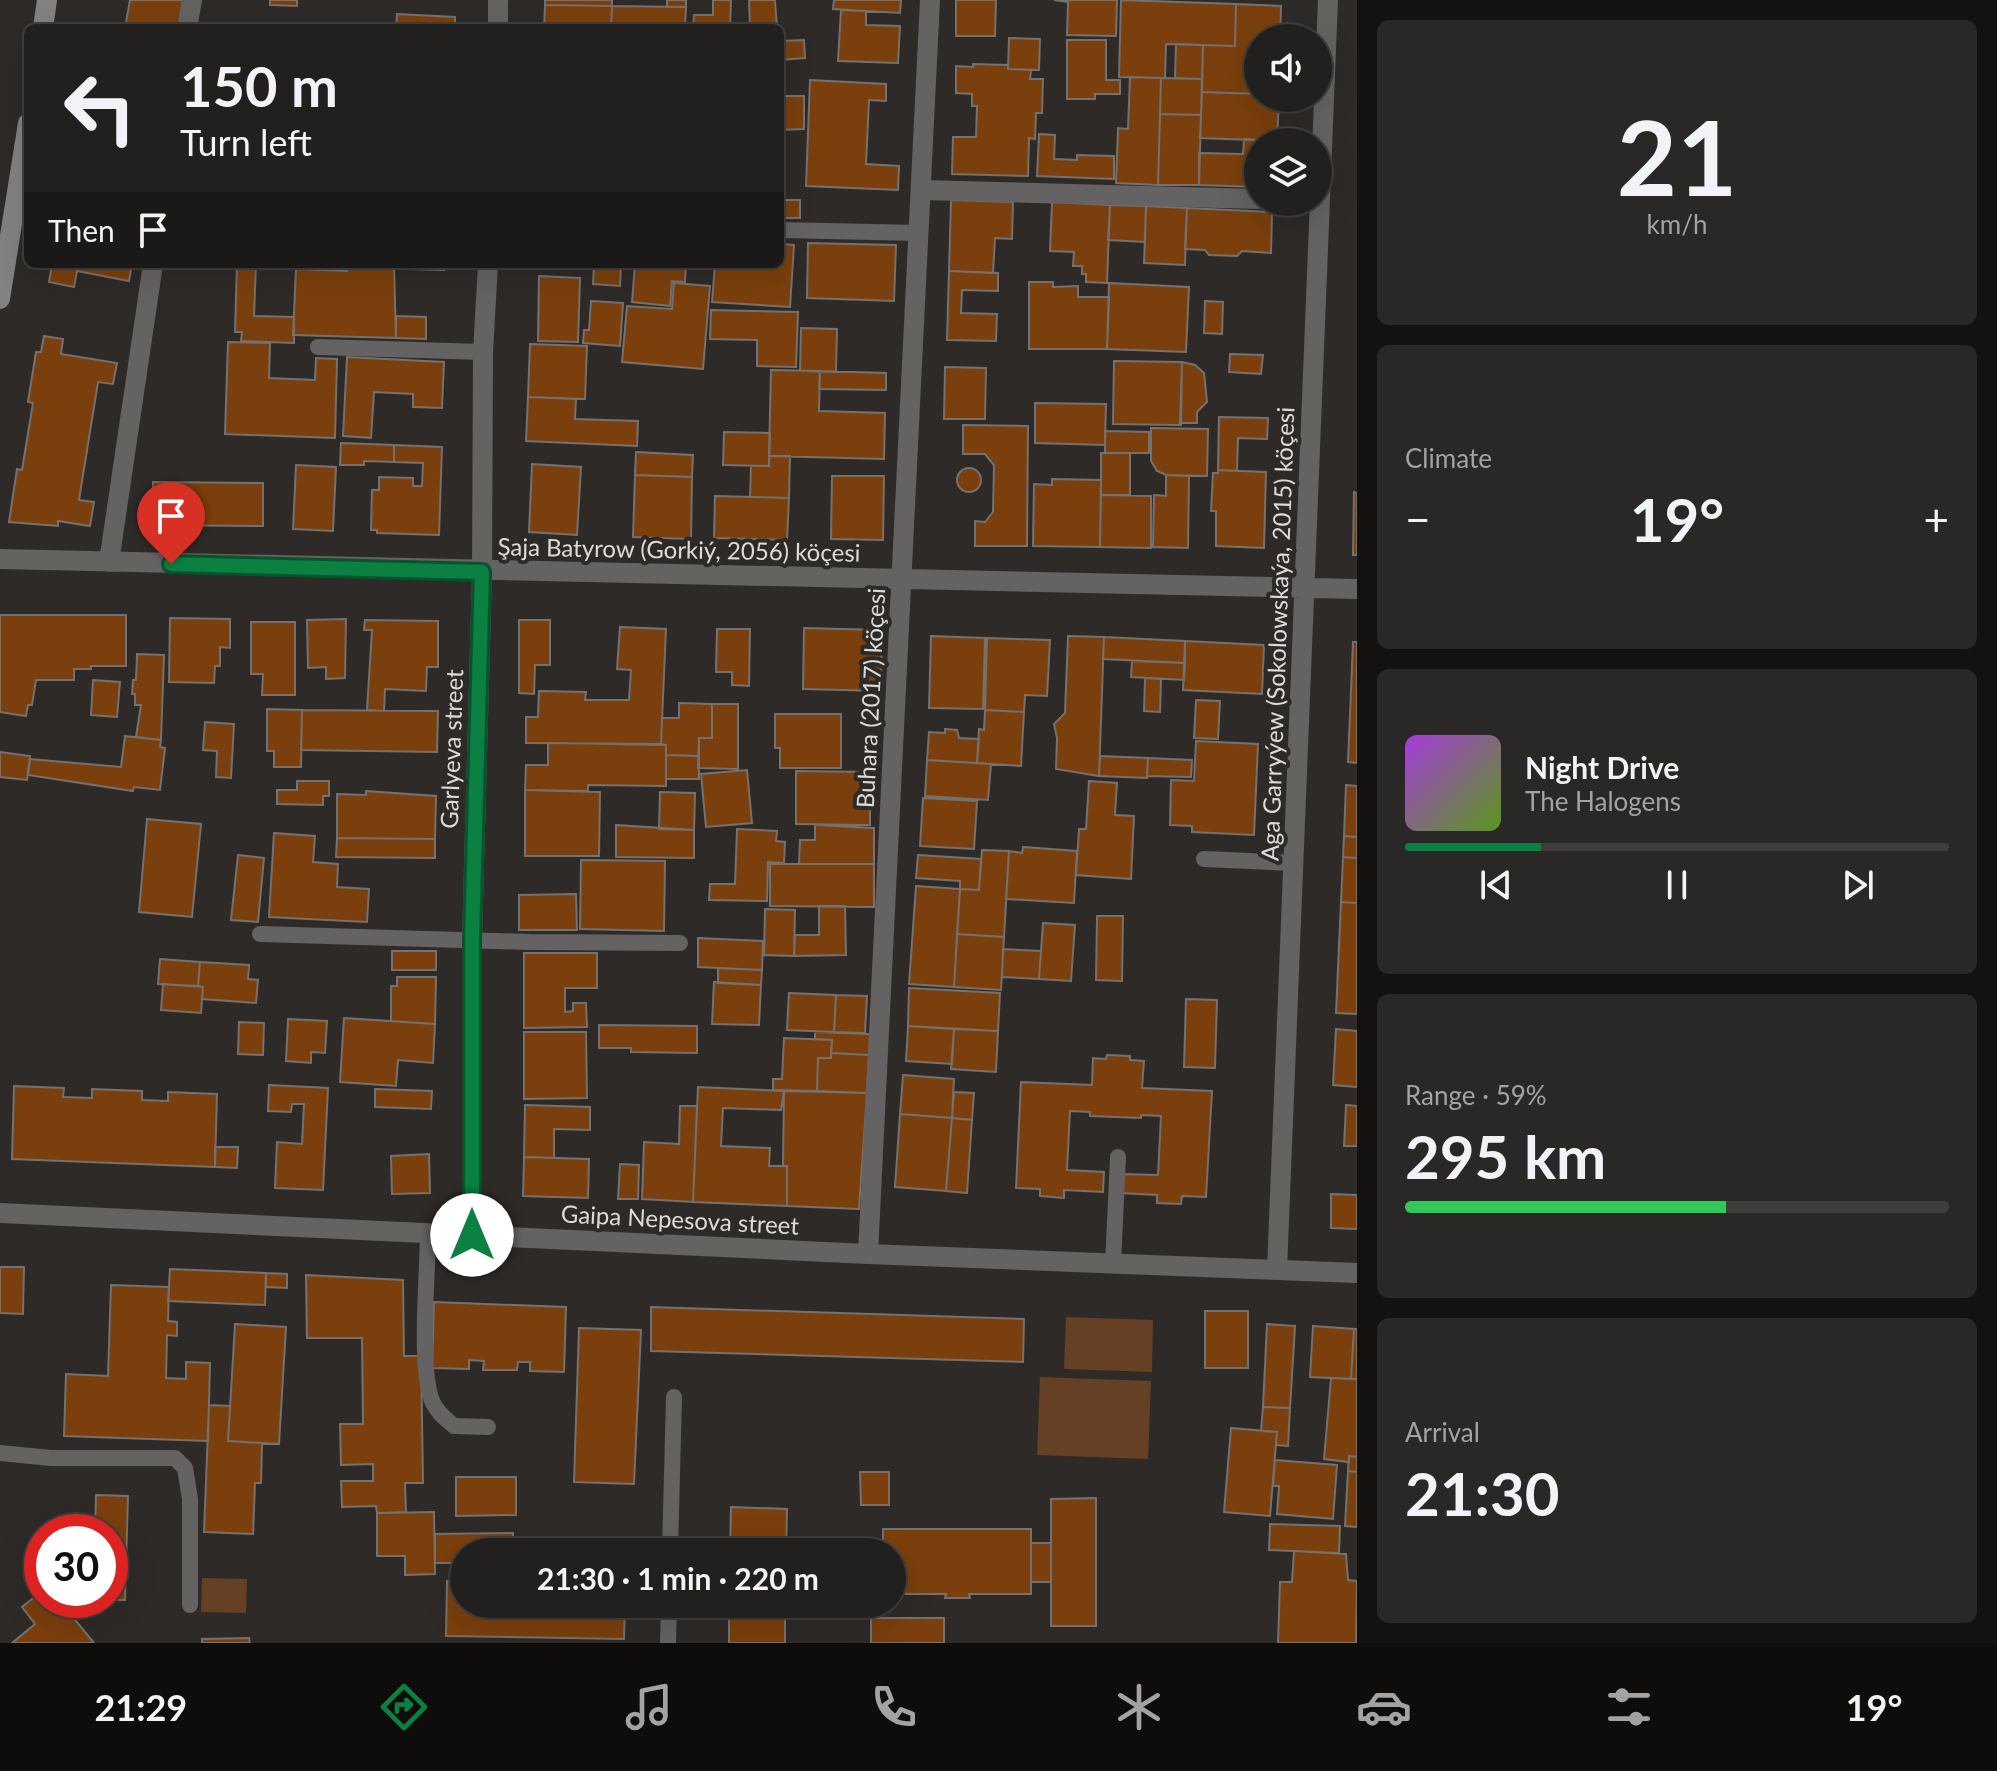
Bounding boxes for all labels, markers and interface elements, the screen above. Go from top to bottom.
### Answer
map controls [1244,24,1332,216]
button: sound [1244,24,1332,112]
text: 150 m [180,52,338,119]
icon: left [48,56,152,160]
text: 21 [1617,93,1737,218]
text: Turn left [180,120,312,164]
button: layers [1244,128,1332,216]
icon: arrive [131,208,175,252]
text: km/h [1647,208,1707,240]
text: Then [48,212,115,248]
street label: Aga Garryýew (Sokolowskaýa, 2015) köçesi [1255,406,1299,862]
text: Climate [1405,442,1492,474]
pin [137,482,205,564]
text: 19° [1630,483,1724,555]
text: − [1405,493,1431,545]
text: + [1923,493,1949,545]
icon: arrive [149,494,193,538]
street label: Şaja Batyrow (Gorkiý, 2056) köçesi [497,531,861,567]
street label: Buhara (2017) köçesi [850,587,890,809]
street label: Garlyeva street [434,668,468,829]
text: Night Drive [1525,749,1679,785]
text: The Halogens [1525,785,1681,817]
icon: previous [1474,863,1518,907]
icon: pause [1655,863,1699,907]
icon: next [1836,863,1880,907]
text: Range · 59% [1405,1079,1547,1111]
text: 295 km [1405,1120,1606,1192]
position arrow [430,1193,514,1277]
street label: Gaipa Nepesova street [560,1198,800,1240]
text: Arrival [1405,1416,1480,1448]
text: 21:30 [1405,1457,1560,1529]
speed limit sign: 30 [24,1514,128,1618]
text: 21:30 · 1 min · 220 m [537,1560,819,1596]
icon: directions [376,1679,432,1735]
icon: music [621,1679,677,1735]
icon: phone [866,1679,922,1735]
icon: climate [1111,1679,1167,1735]
icon: car [1356,1679,1412,1735]
icon: filters [1601,1679,1657,1735]
text: 21:29 [94,1685,187,1729]
text: 19° [1846,1685,1902,1729]

